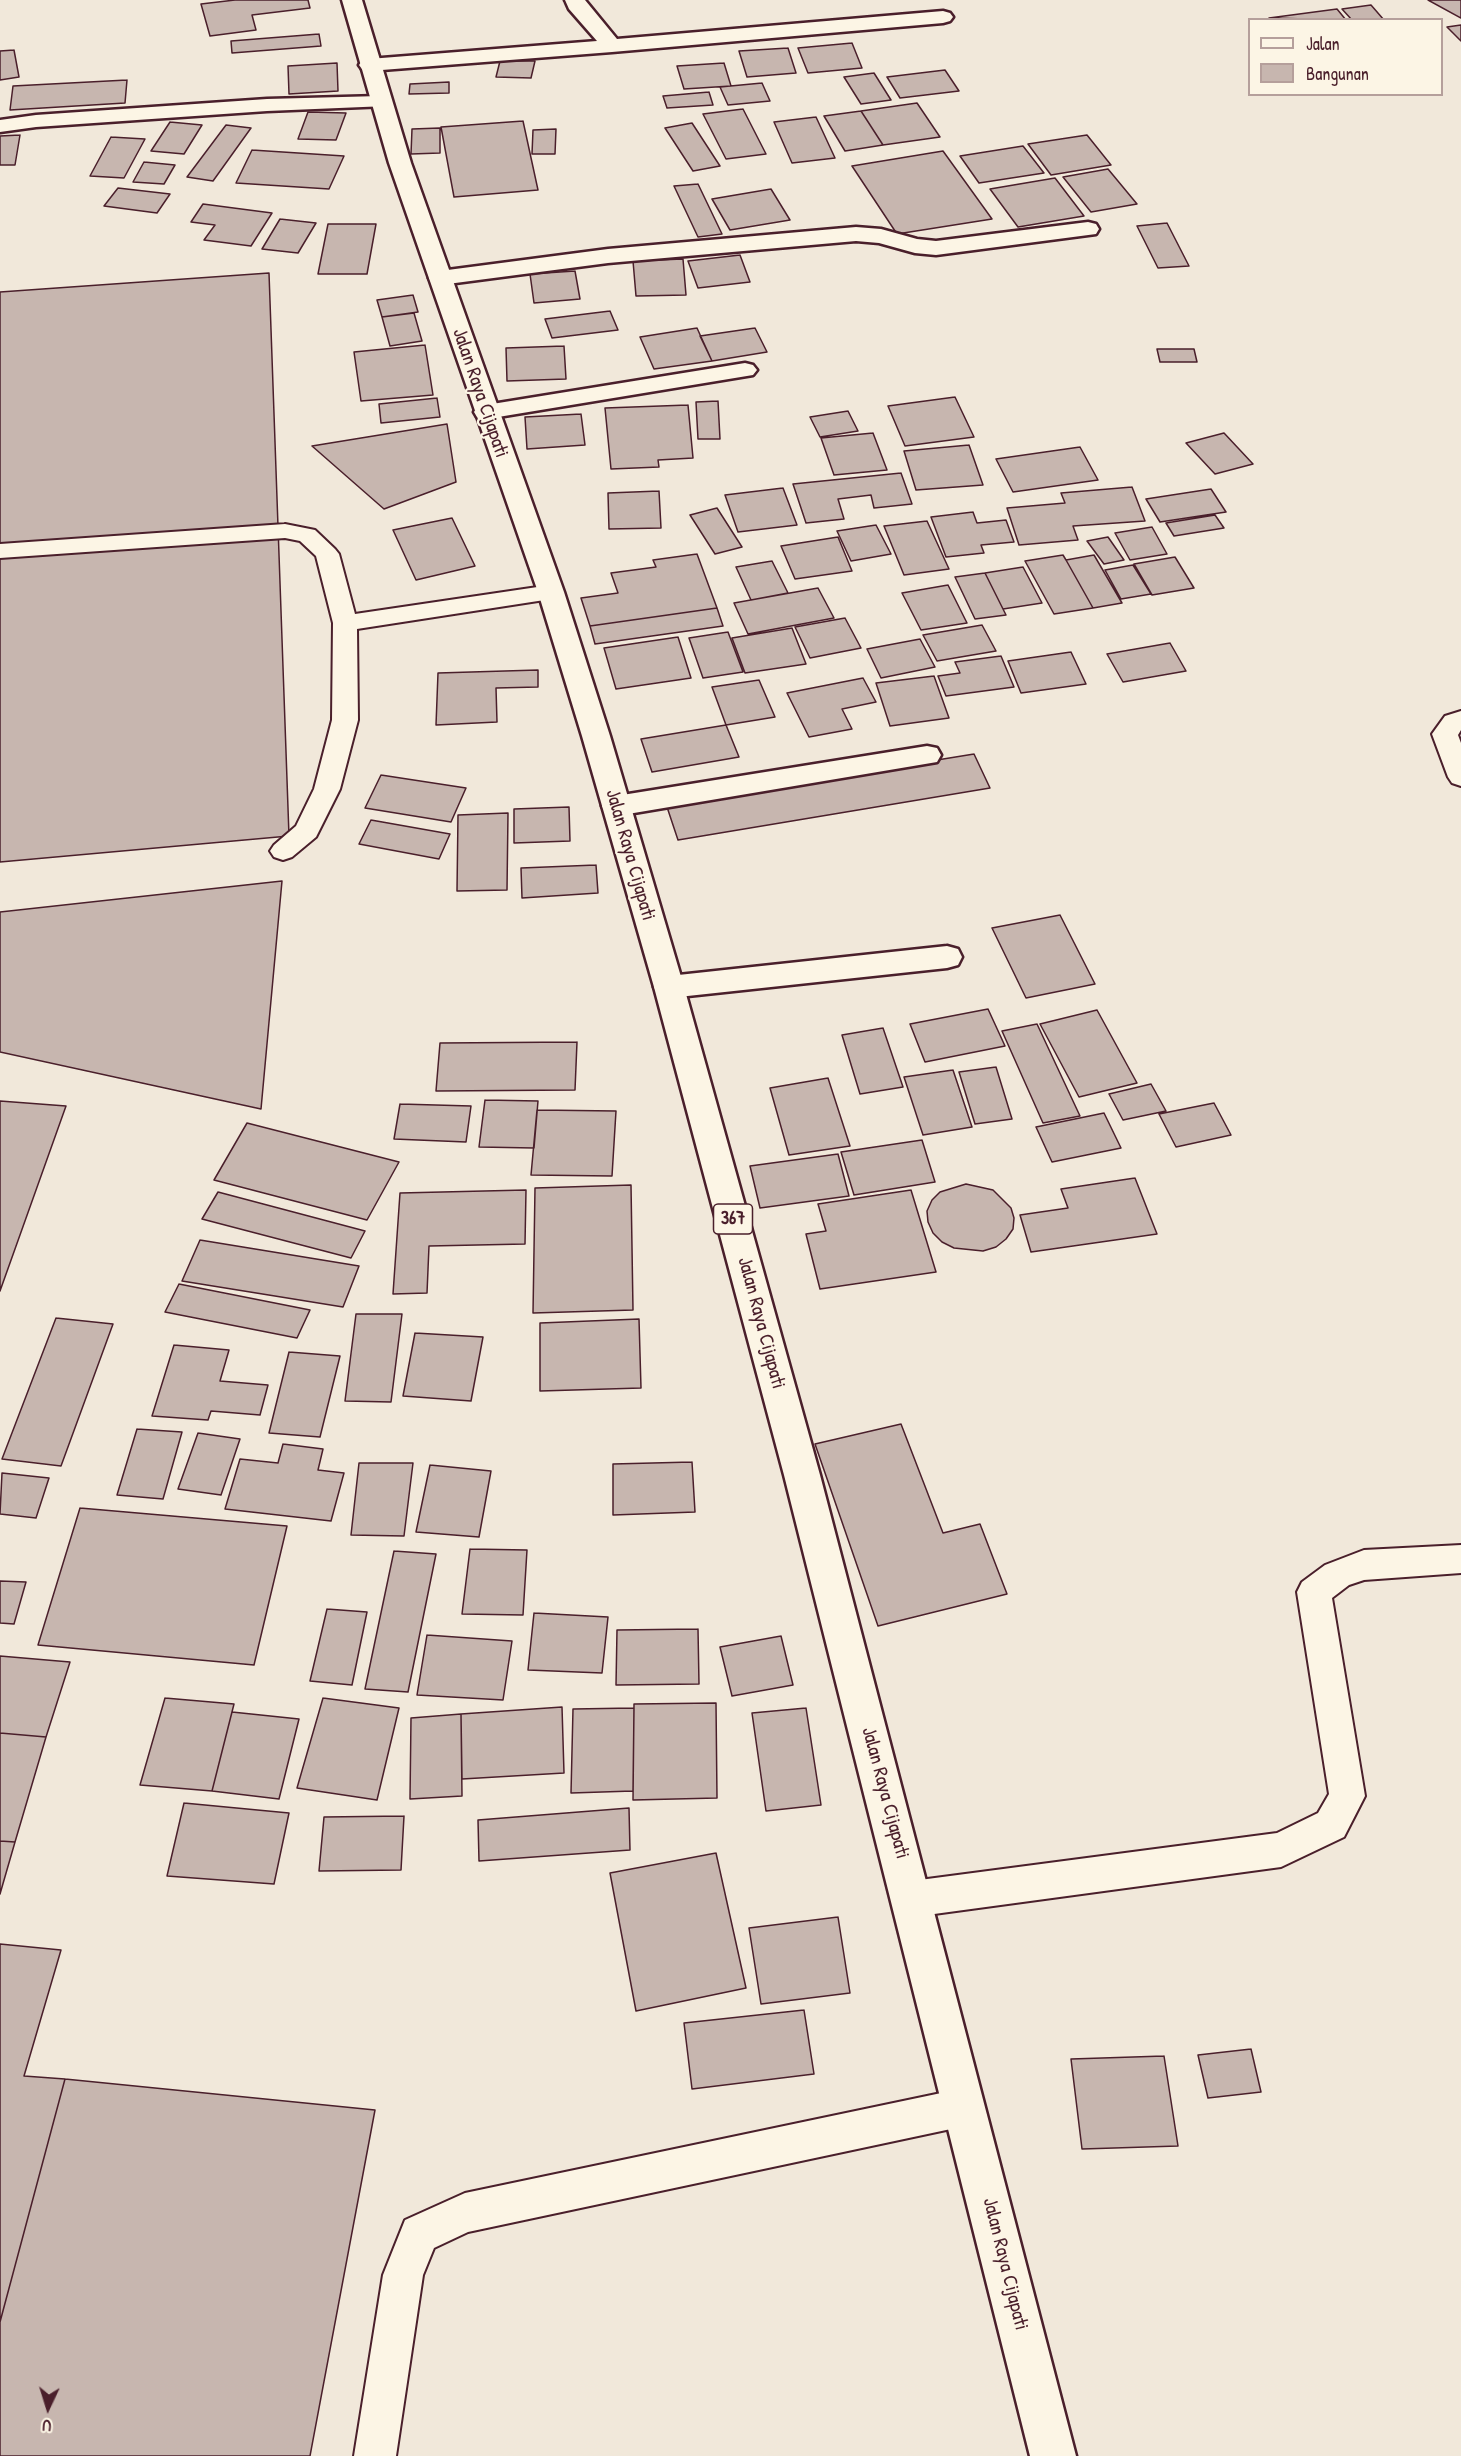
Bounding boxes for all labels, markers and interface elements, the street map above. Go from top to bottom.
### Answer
legend [1248,18,1443,96]
text: Jalan [1306,31,1340,56]
text: Bangunan [1306,61,1369,86]
street label: Jalan Raya Cijapati [447,325,513,461]
street label: Jalan Raya Cijapati [600,787,660,923]
road number: 367 [714,1204,752,1234]
street label: Jalan Raya Cijapati [732,1254,790,1392]
street label: Jalan Raya Cijapati [856,1724,914,1862]
street label: Jalan Raya Cijapati [977,2195,1033,2333]
north arrow [18,2378,78,2438]
text: U [42,2415,52,2437]

